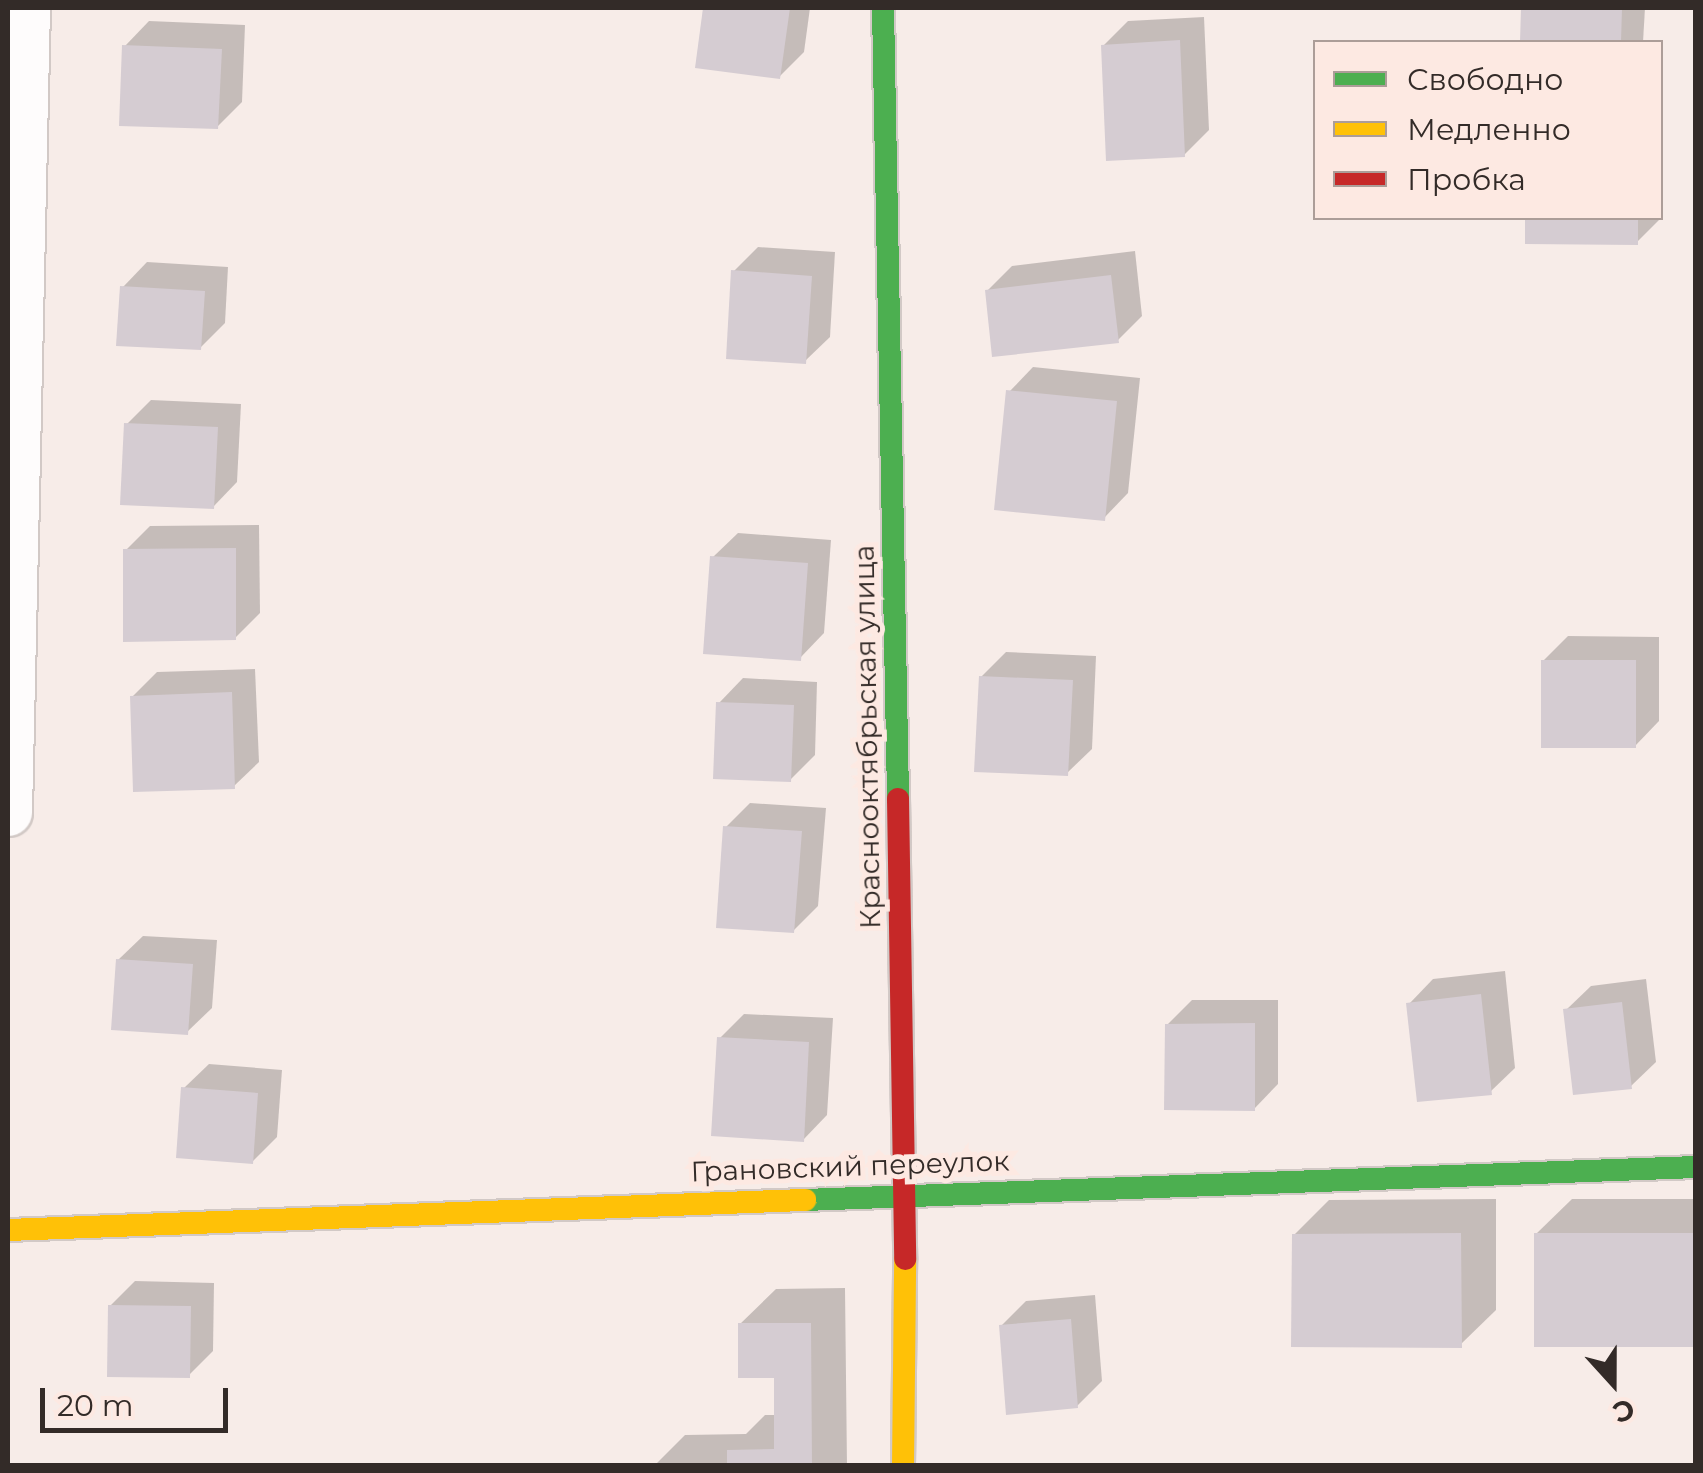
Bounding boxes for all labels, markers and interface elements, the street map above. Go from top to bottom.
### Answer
legend [1313,40,1663,220]
text: Свободно [1407,61,1563,98]
text: Медленно [1407,111,1571,148]
text: Пробка [1407,161,1526,198]
street label: Краснооктябрьская улица [847,545,887,929]
street label: Грановский переулок [690,1144,1010,1188]
north arrow [1563,1333,1663,1433]
scale bar [45,1368,232,1430]
text: 20 m [57,1387,134,1424]
text: С [1608,1391,1639,1431]

